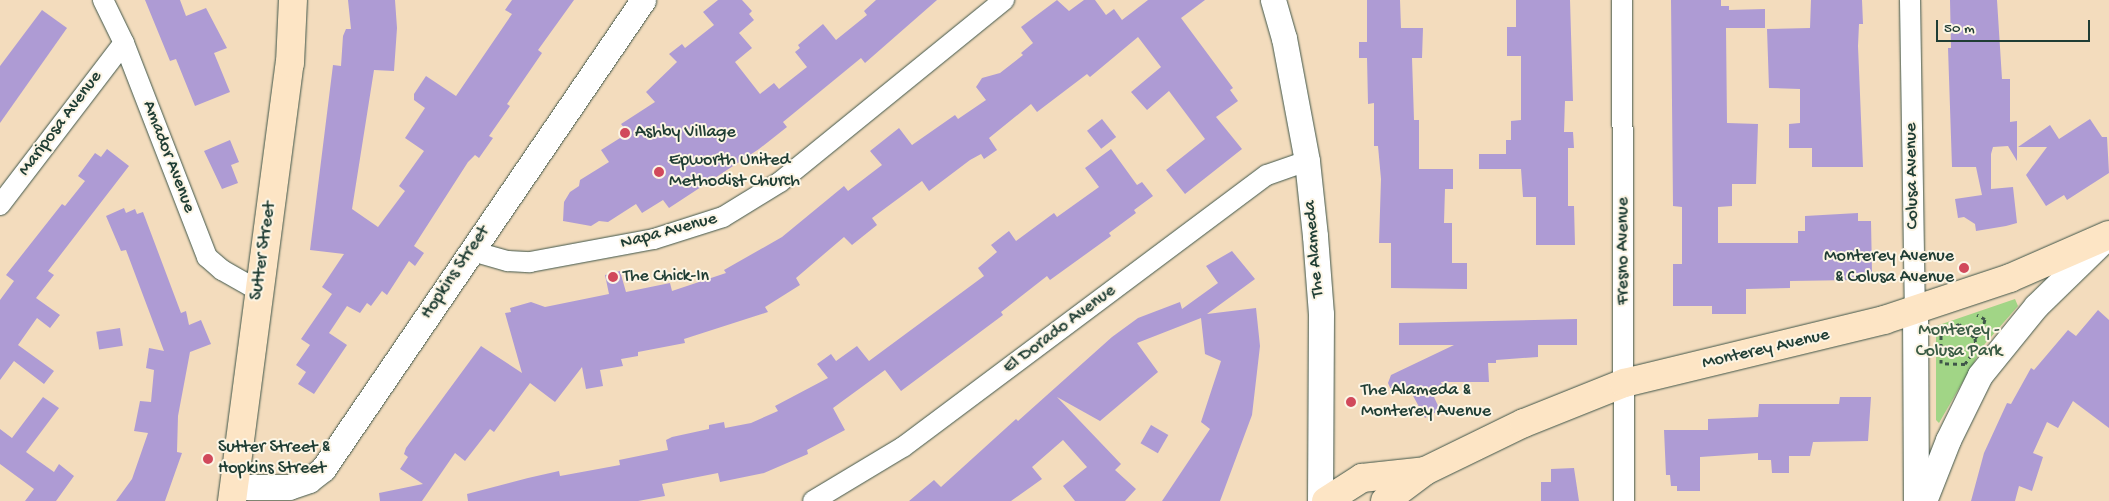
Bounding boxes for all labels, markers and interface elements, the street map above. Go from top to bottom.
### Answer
scale bar [1939,10,2093,42]
text: 50 m [1944,20,1975,38]
street label: Mariposa Avenue [14,67,108,181]
street label: Amador Avenue [137,98,199,216]
place label: Ashby Village [635,122,736,144]
street label: Colusa Avenue [1901,123,1925,229]
marker: Ashby Village [619,127,631,139]
place label: Epworth United Methodist Church [669,151,800,193]
marker: Epworth United Methodist Church [653,166,665,178]
street label: Fresno Avenue [1613,197,1635,305]
street label: Sutter Street [246,200,282,302]
street label: The Alameda [1300,200,1330,298]
street label: Napa Avenue [618,209,720,255]
street label: Hopkins Street [417,222,495,324]
place label: Monterey Avenue & Colusa Avenue [1824,247,1954,290]
marker: Monterey Avenue & Colusa Avenue [1958,262,1970,274]
place label: The Chick-In [623,266,709,288]
marker: The Chick-In [607,271,619,283]
street label: El Dorado Avenue [1000,281,1120,379]
park label: Monterey - Colusa Park [1916,321,2002,364]
street label: Monterey Avenue [1700,325,1832,375]
place label: The Alameda & Monterey Avenue [1361,381,1491,424]
marker: The Alameda & Monterey Avenue [1345,396,1357,408]
place label: Sutter Street & Hopkins Street [218,438,330,480]
marker: Sutter Street & Hopkins Street [202,453,214,465]

